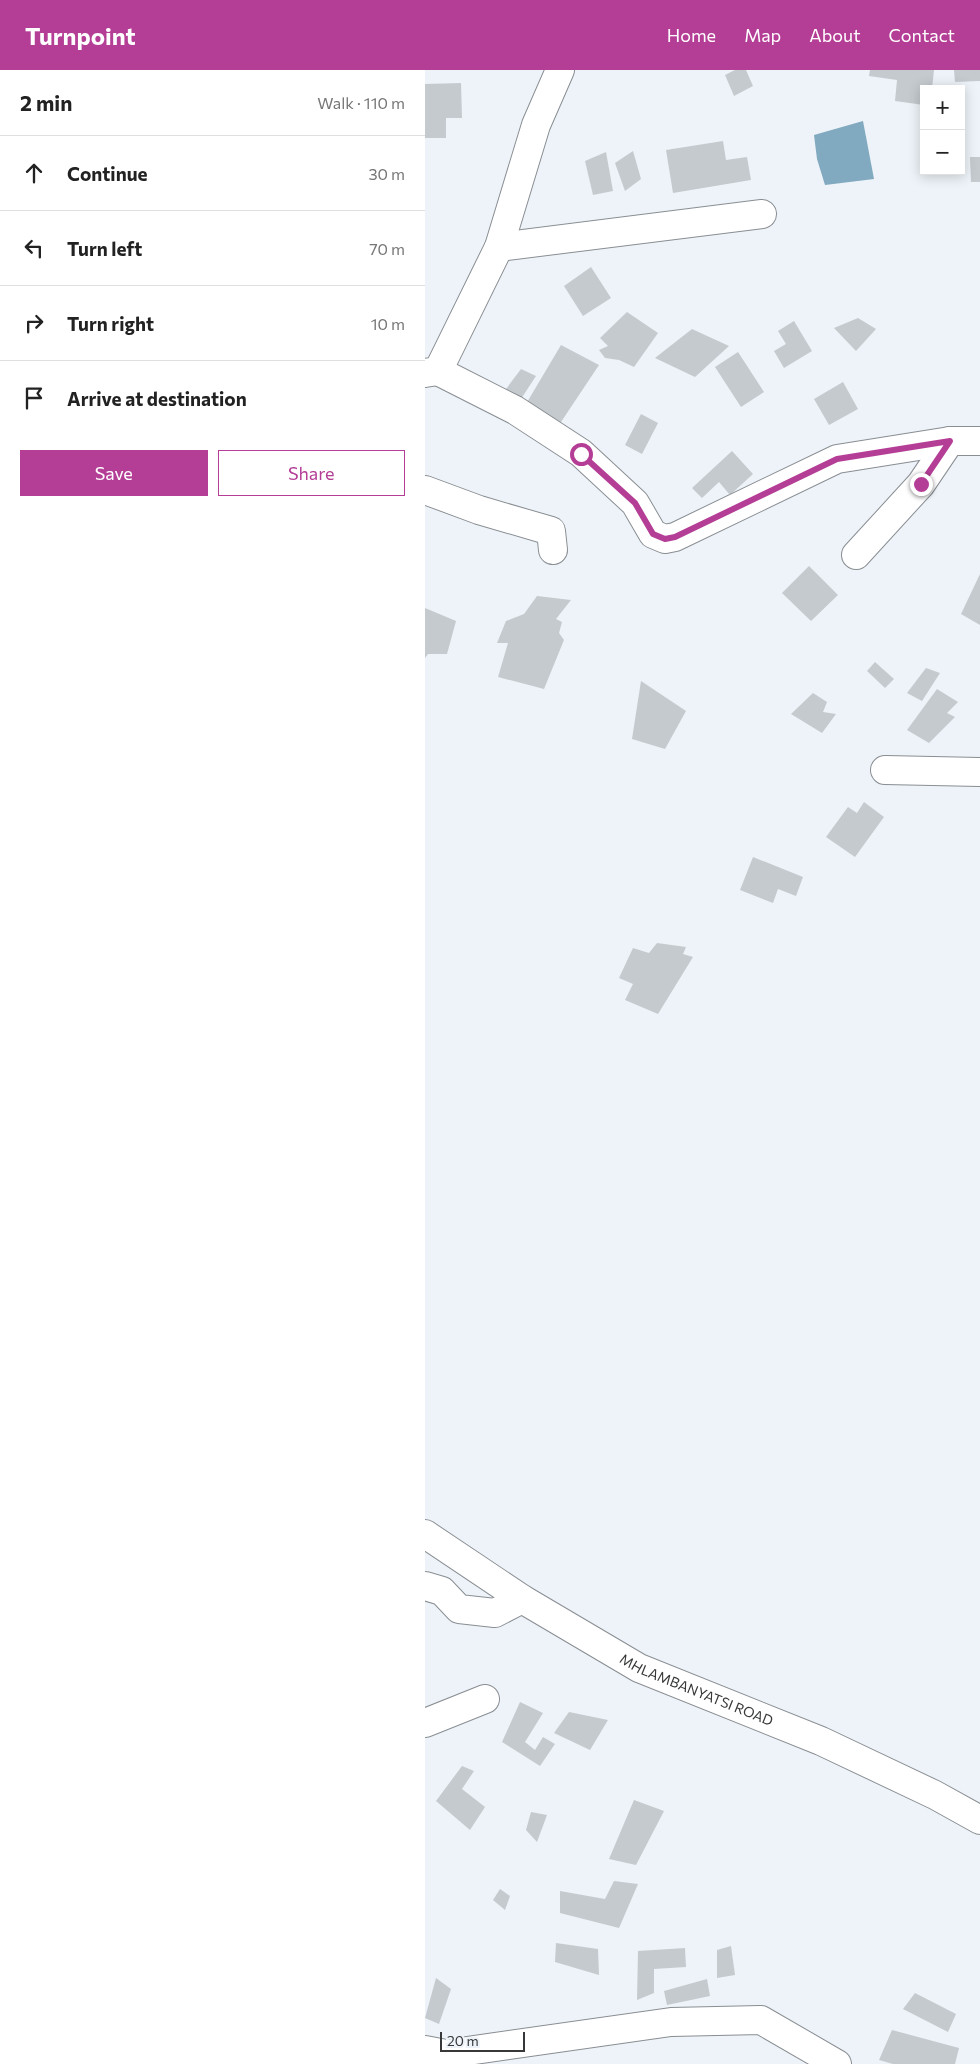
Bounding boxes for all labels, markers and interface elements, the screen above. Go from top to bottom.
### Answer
text: Turnpoint [25,21,136,50]
text: Home [667,24,716,46]
text: Map [744,24,781,46]
text: About [809,24,861,46]
text: Contact [889,24,955,46]
map controls [920,85,965,175]
button: + [920,85,965,130]
text: 2 min [20,90,72,115]
text: Walk · 110 m [317,93,405,112]
button: − [920,130,965,175]
icon: ahead [20,159,48,187]
text: Continue [67,162,147,185]
text: 30 m [368,164,405,183]
icon: left [20,234,48,262]
text: Turn left [67,237,142,260]
text: 70 m [369,239,405,258]
icon: right [20,309,48,337]
text: Turn right [67,312,154,335]
text: 10 m [371,314,405,333]
icon: arrive [20,384,48,412]
text: Arrive at destination [67,387,247,410]
route start [570,443,593,466]
button: Save [20,450,208,496]
button: Share [218,450,405,496]
route end [910,473,933,496]
street label: MHLAMBANYATSI ROAD [617,1650,776,1729]
scale bar [440,2029,525,2052]
text: 20 m [447,2032,479,2049]

